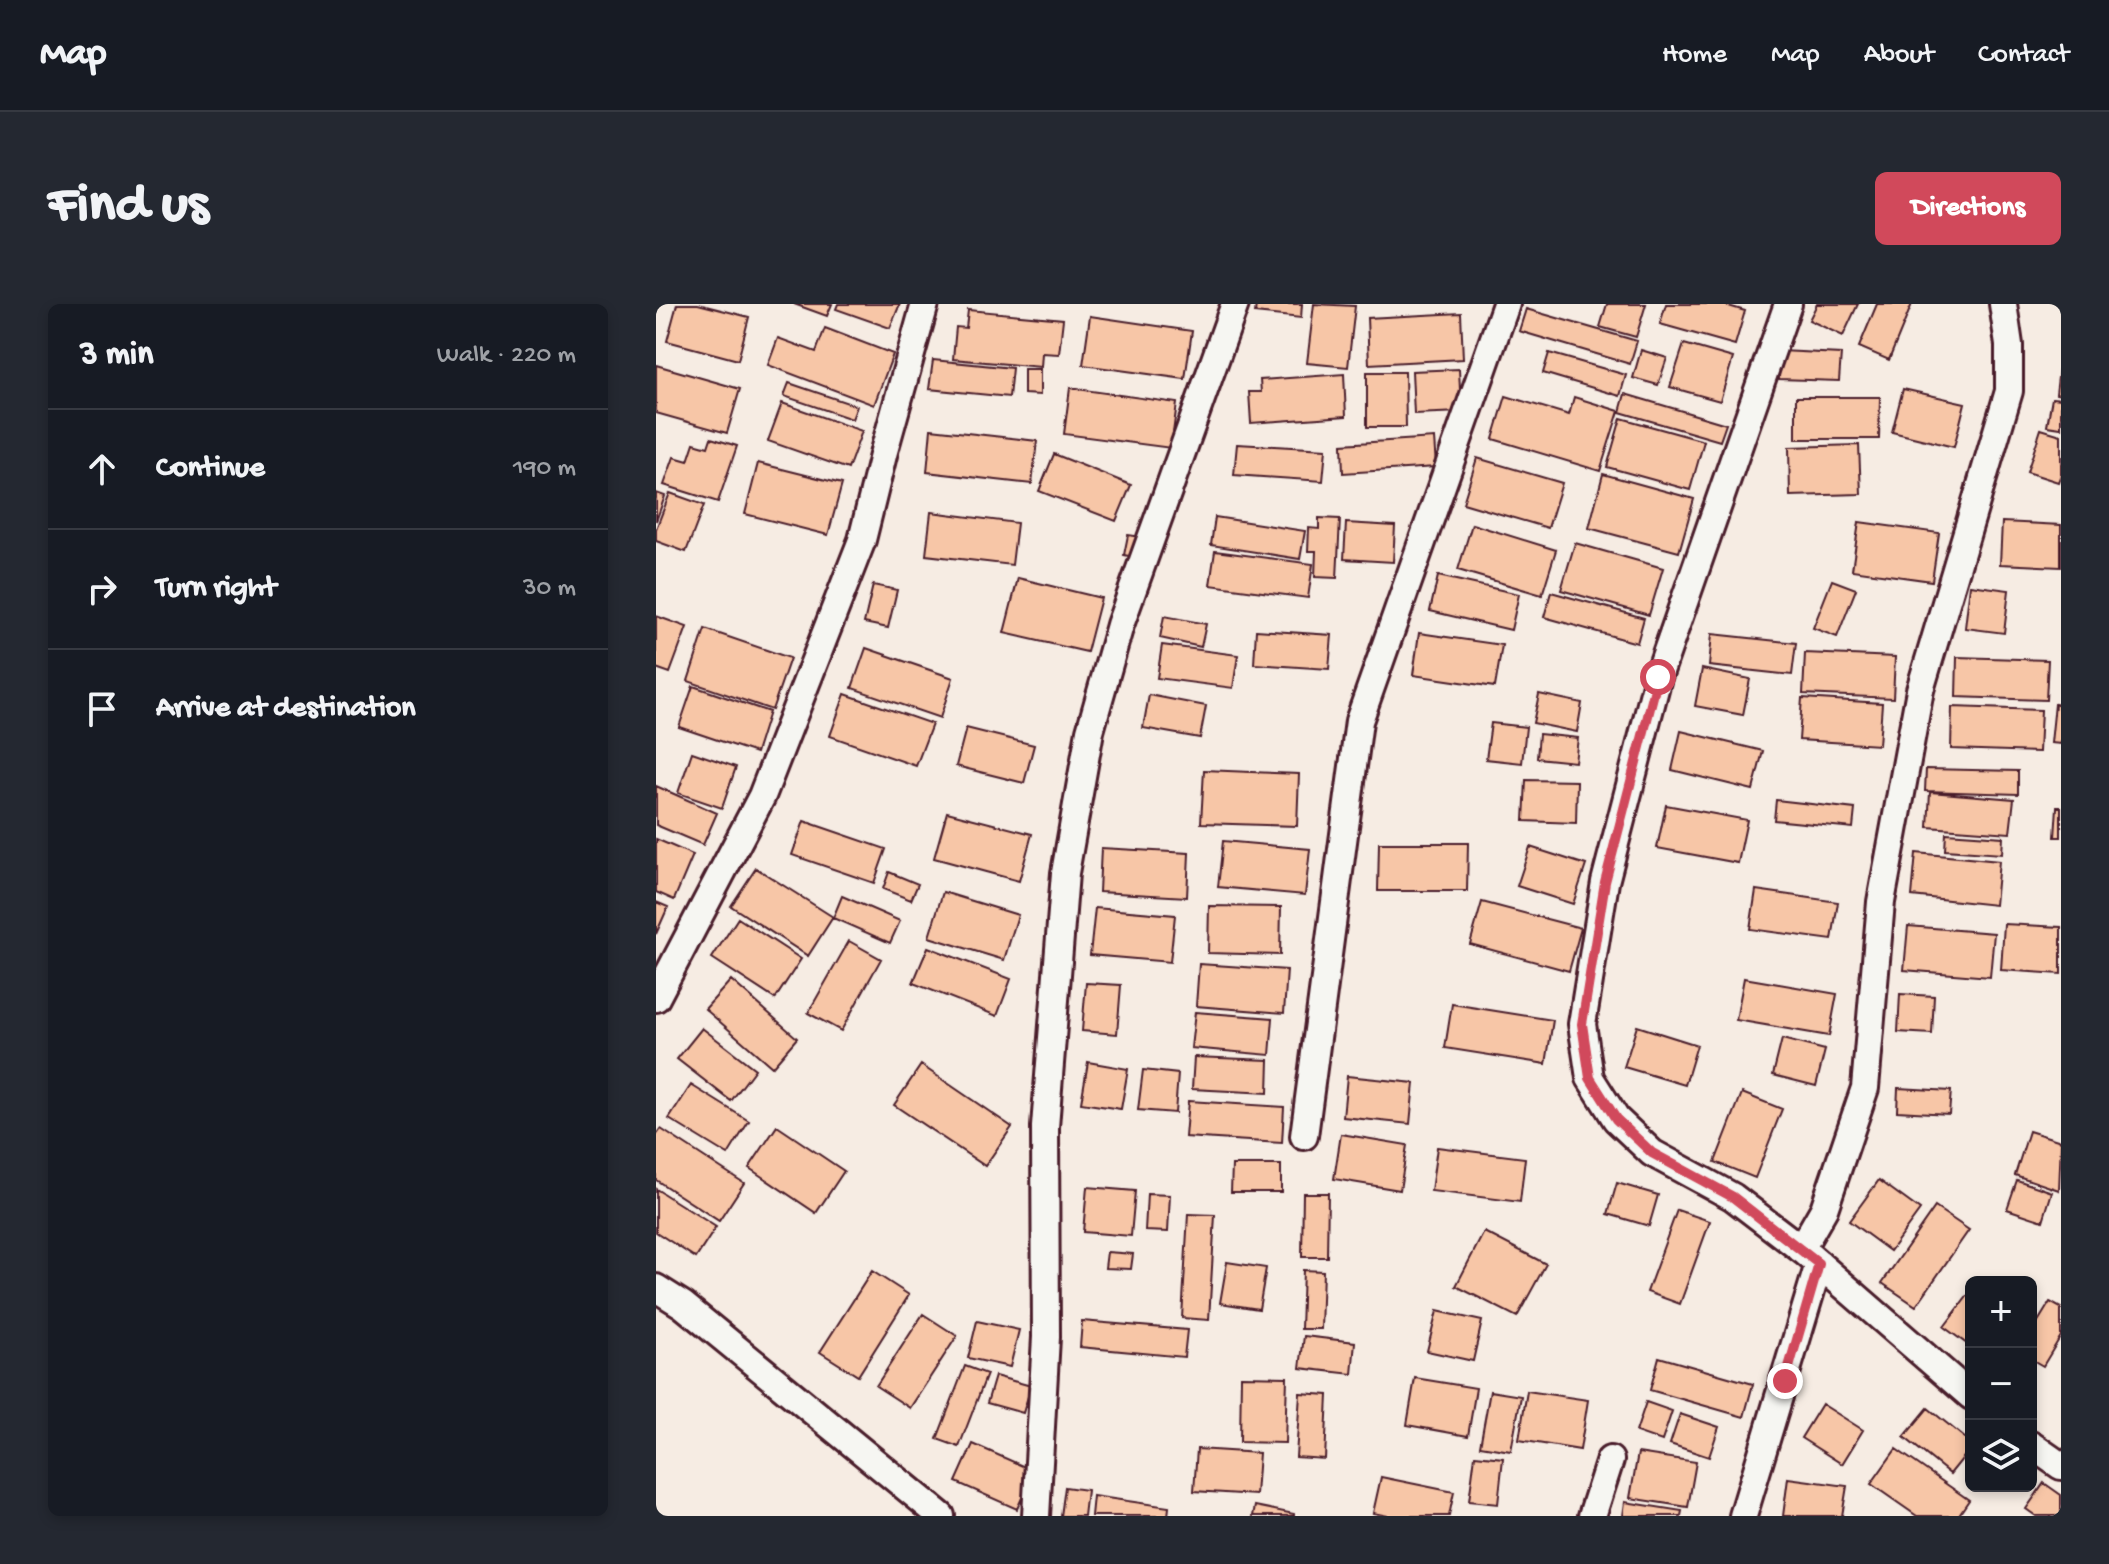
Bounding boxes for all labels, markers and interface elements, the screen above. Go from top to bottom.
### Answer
text: Map [40,33,106,77]
text: Home [1662,39,1727,72]
text: Map [1771,39,1820,72]
text: About [1864,39,1934,72]
text: Contact [1978,39,2069,72]
button: Directions [1875,172,2061,245]
text: Find us [48,175,208,241]
text: 3 min [80,336,153,376]
text: Walk · 220 m [437,341,576,372]
icon: ahead [80,447,124,491]
text: Continue [156,452,265,487]
text: 190 m [513,454,576,485]
icon: right [80,567,124,611]
text: Turn right [156,572,276,607]
text: 30 m [523,574,576,605]
route start [1640,659,1676,695]
icon: arrive [80,687,124,731]
text: Arrive at destination [156,692,416,727]
map controls [1965,1276,2037,1492]
button: + [1965,1276,2037,1348]
button: − [1965,1348,2037,1420]
route end [1767,1363,1803,1399]
button: layers [1965,1420,2037,1492]

